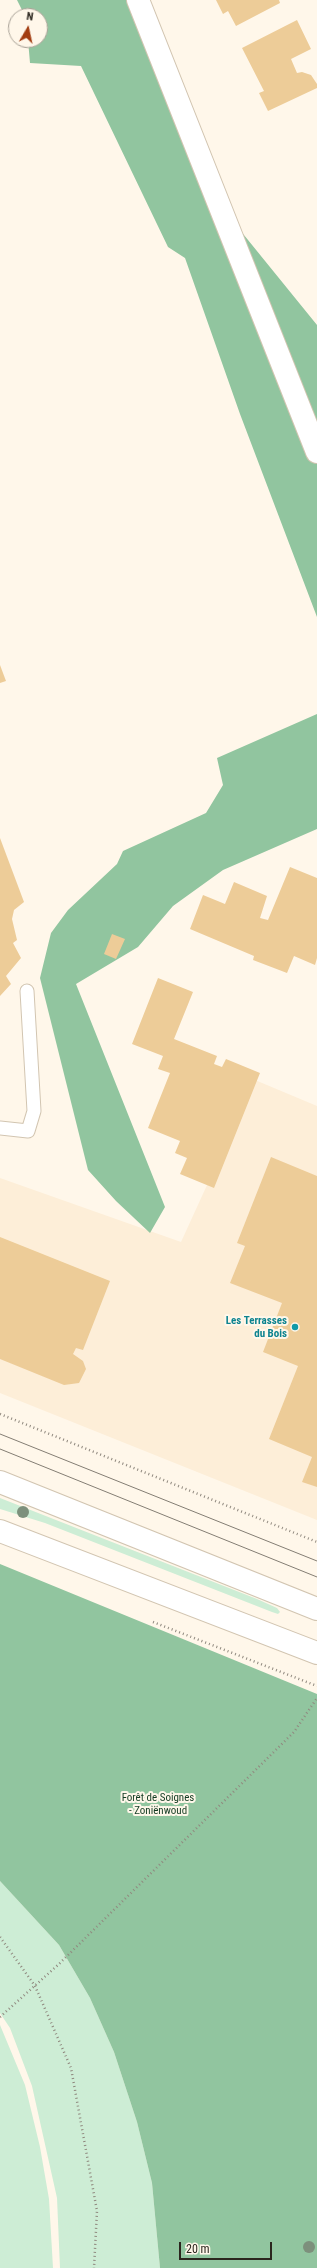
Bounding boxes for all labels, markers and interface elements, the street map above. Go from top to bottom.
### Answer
north arrow [8,8,48,48]
text: N [25,10,34,24]
place label: Les Terrasses du Bois [226,1314,287,1340]
marker: Les Terrasses du Bois [290,1322,300,1332]
park label: Forêt de Soignes - Zoniënwoud [122,1791,194,1817]
scale bar [181,2234,274,2260]
text: 20 m [186,2242,210,2256]

